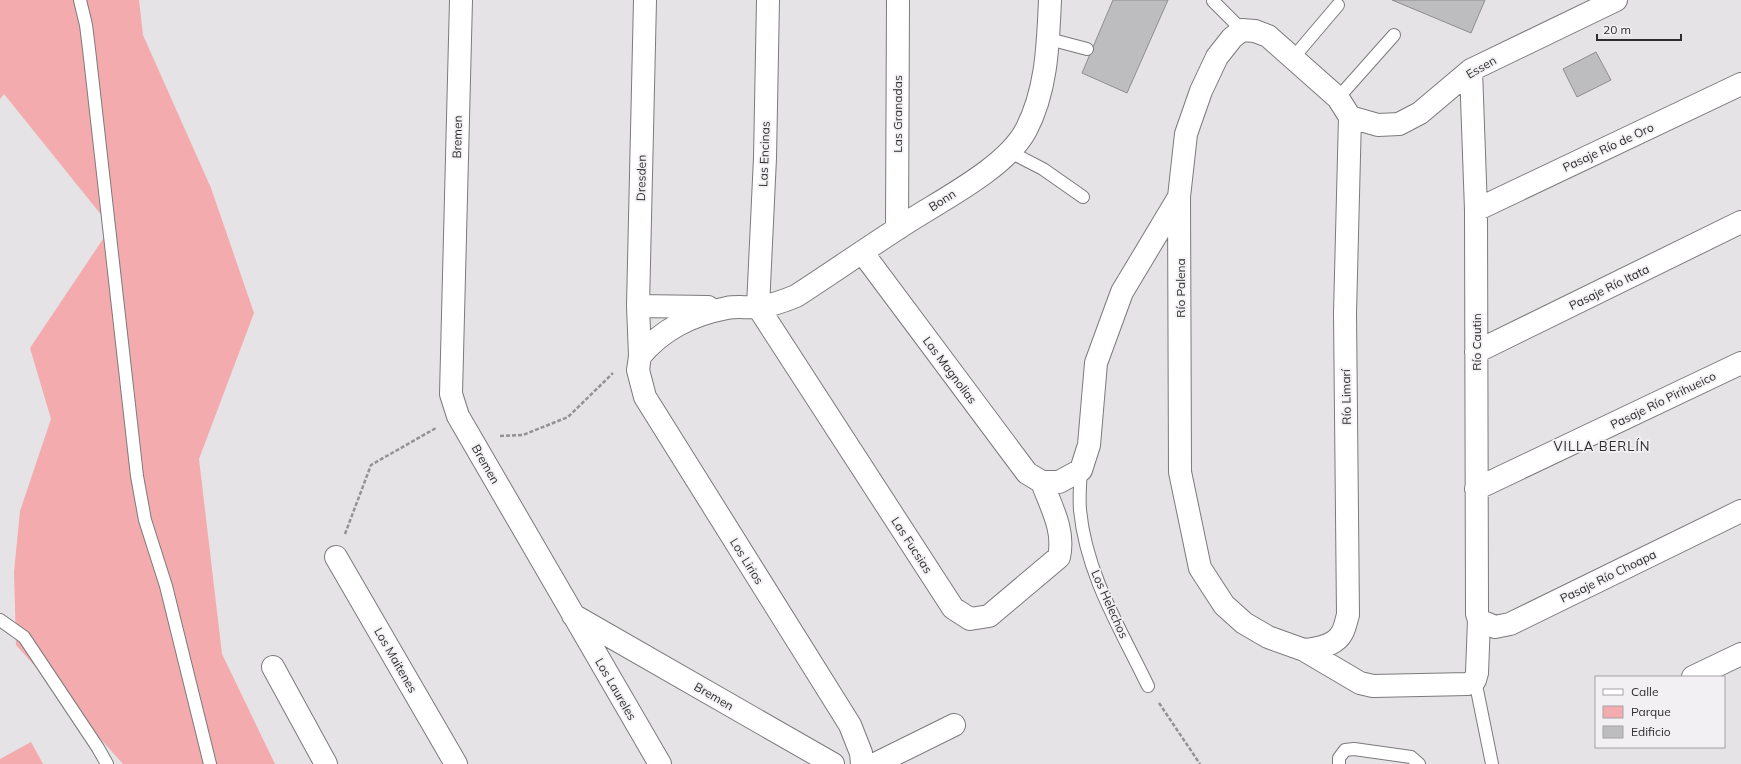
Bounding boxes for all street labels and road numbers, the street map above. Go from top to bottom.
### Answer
street label: Essen [1463,52,1499,82]
street label: Las Granadas [890,75,905,153]
street label: Bremen [449,115,465,159]
street label: Pasaje Río de Oro [1560,119,1656,175]
street label: Las Encinas [755,121,773,187]
street label: Dresden [633,155,649,201]
street label: Bonn [926,186,958,214]
street label: Río Palena [1173,258,1188,318]
street label: Pasaje Río Itata [1566,261,1652,313]
street label: Río Cautin [1469,313,1484,371]
street label: Las Magnolias [920,333,980,407]
street label: Río Limarí [1338,368,1354,425]
street label: Pasaje Río Pirihueico [1608,368,1718,432]
street label: Bremen [469,442,503,486]
street label: Las Fucsias [888,514,936,576]
street label: Los Lirios [727,535,767,587]
street label: Pasaje Río Choapa [1557,546,1659,606]
street label: Los Helechos [1088,567,1132,641]
street label: Los Maitenes [371,625,421,695]
street label: Los Laureles [592,655,640,723]
street label: Bremen [692,679,736,713]

